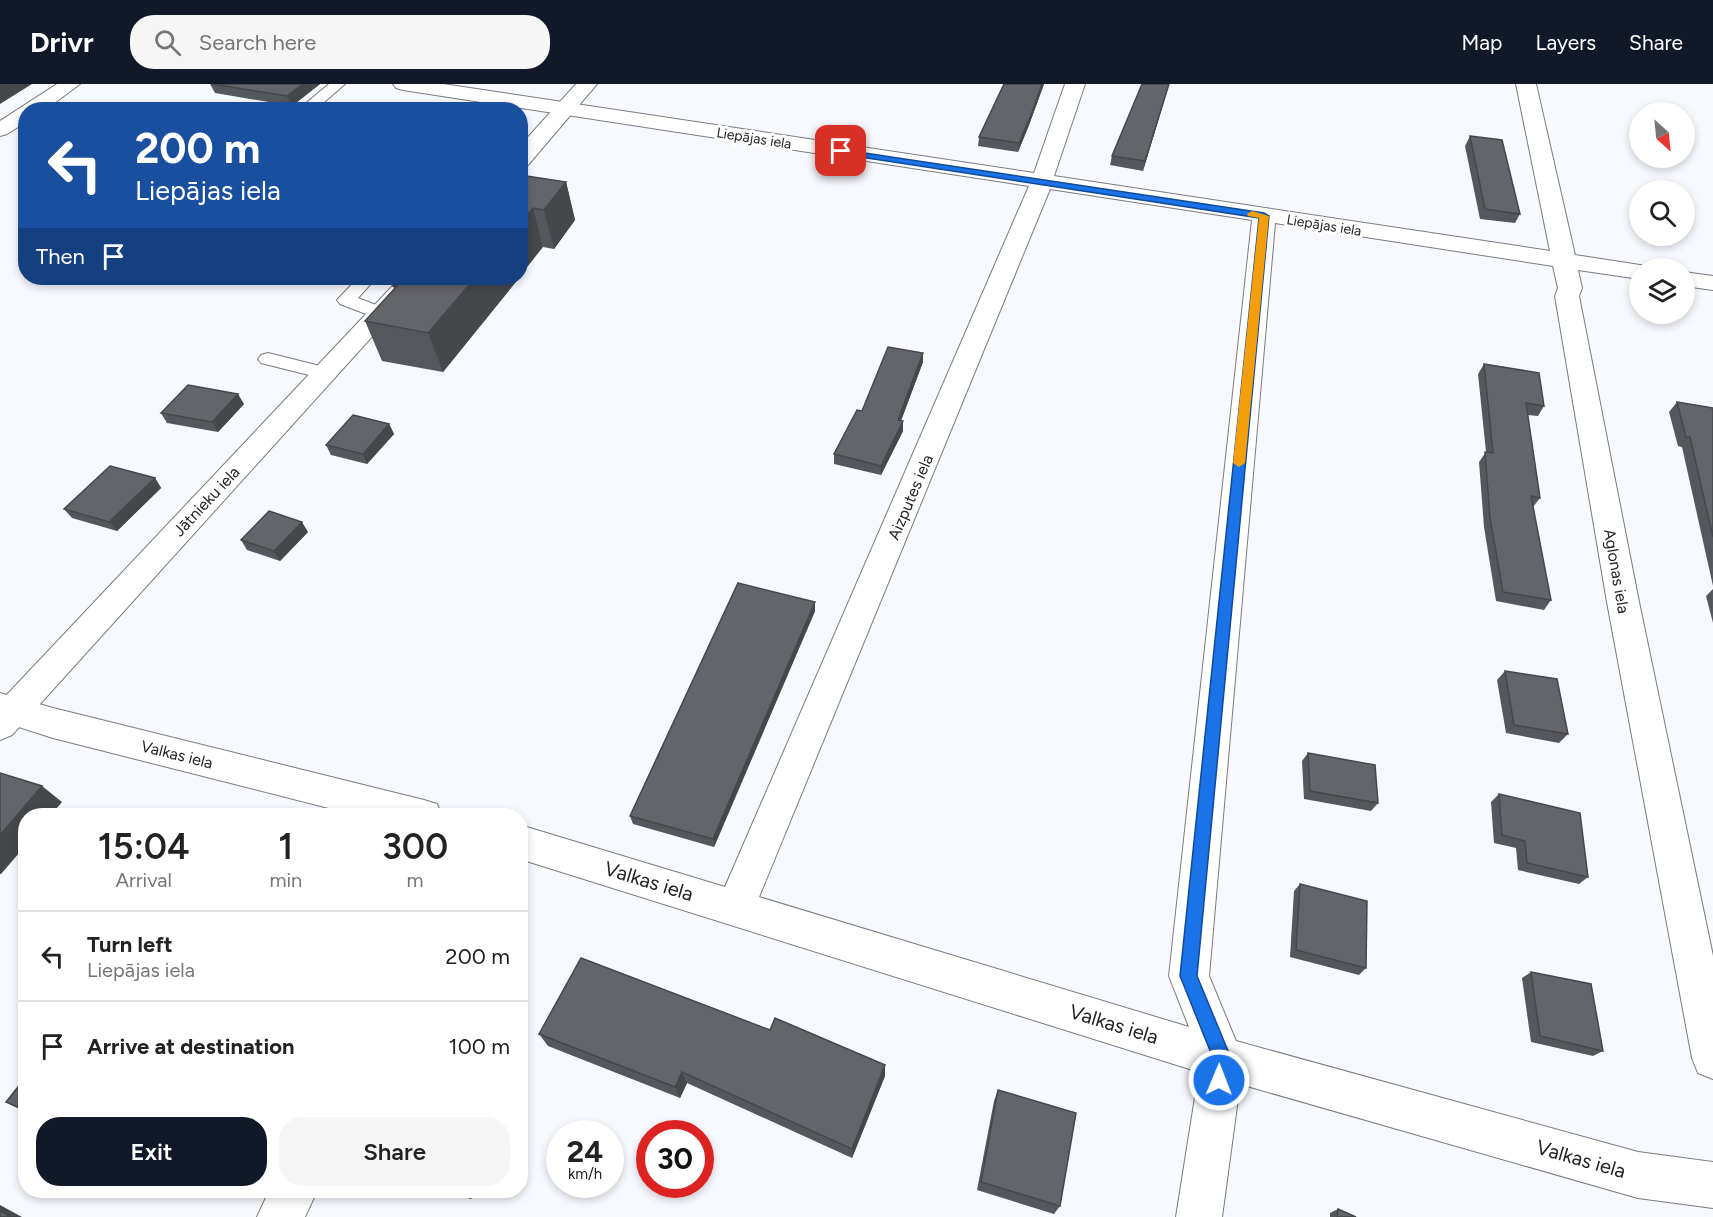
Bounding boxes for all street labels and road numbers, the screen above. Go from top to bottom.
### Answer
street label: Liepājas iela [715,124,793,153]
street label: Liepājas iela [1285,211,1363,240]
street label: Aizputes iela [884,452,937,543]
street label: Jātnieku iela [169,462,244,540]
street label: Aglonas iela [1600,527,1633,615]
street label: Valkas iela [139,736,215,773]
street label: Valkas iela [602,856,696,906]
street label: Valkas iela [1067,999,1161,1049]
street label: Valkas iela [1534,1135,1628,1183]

